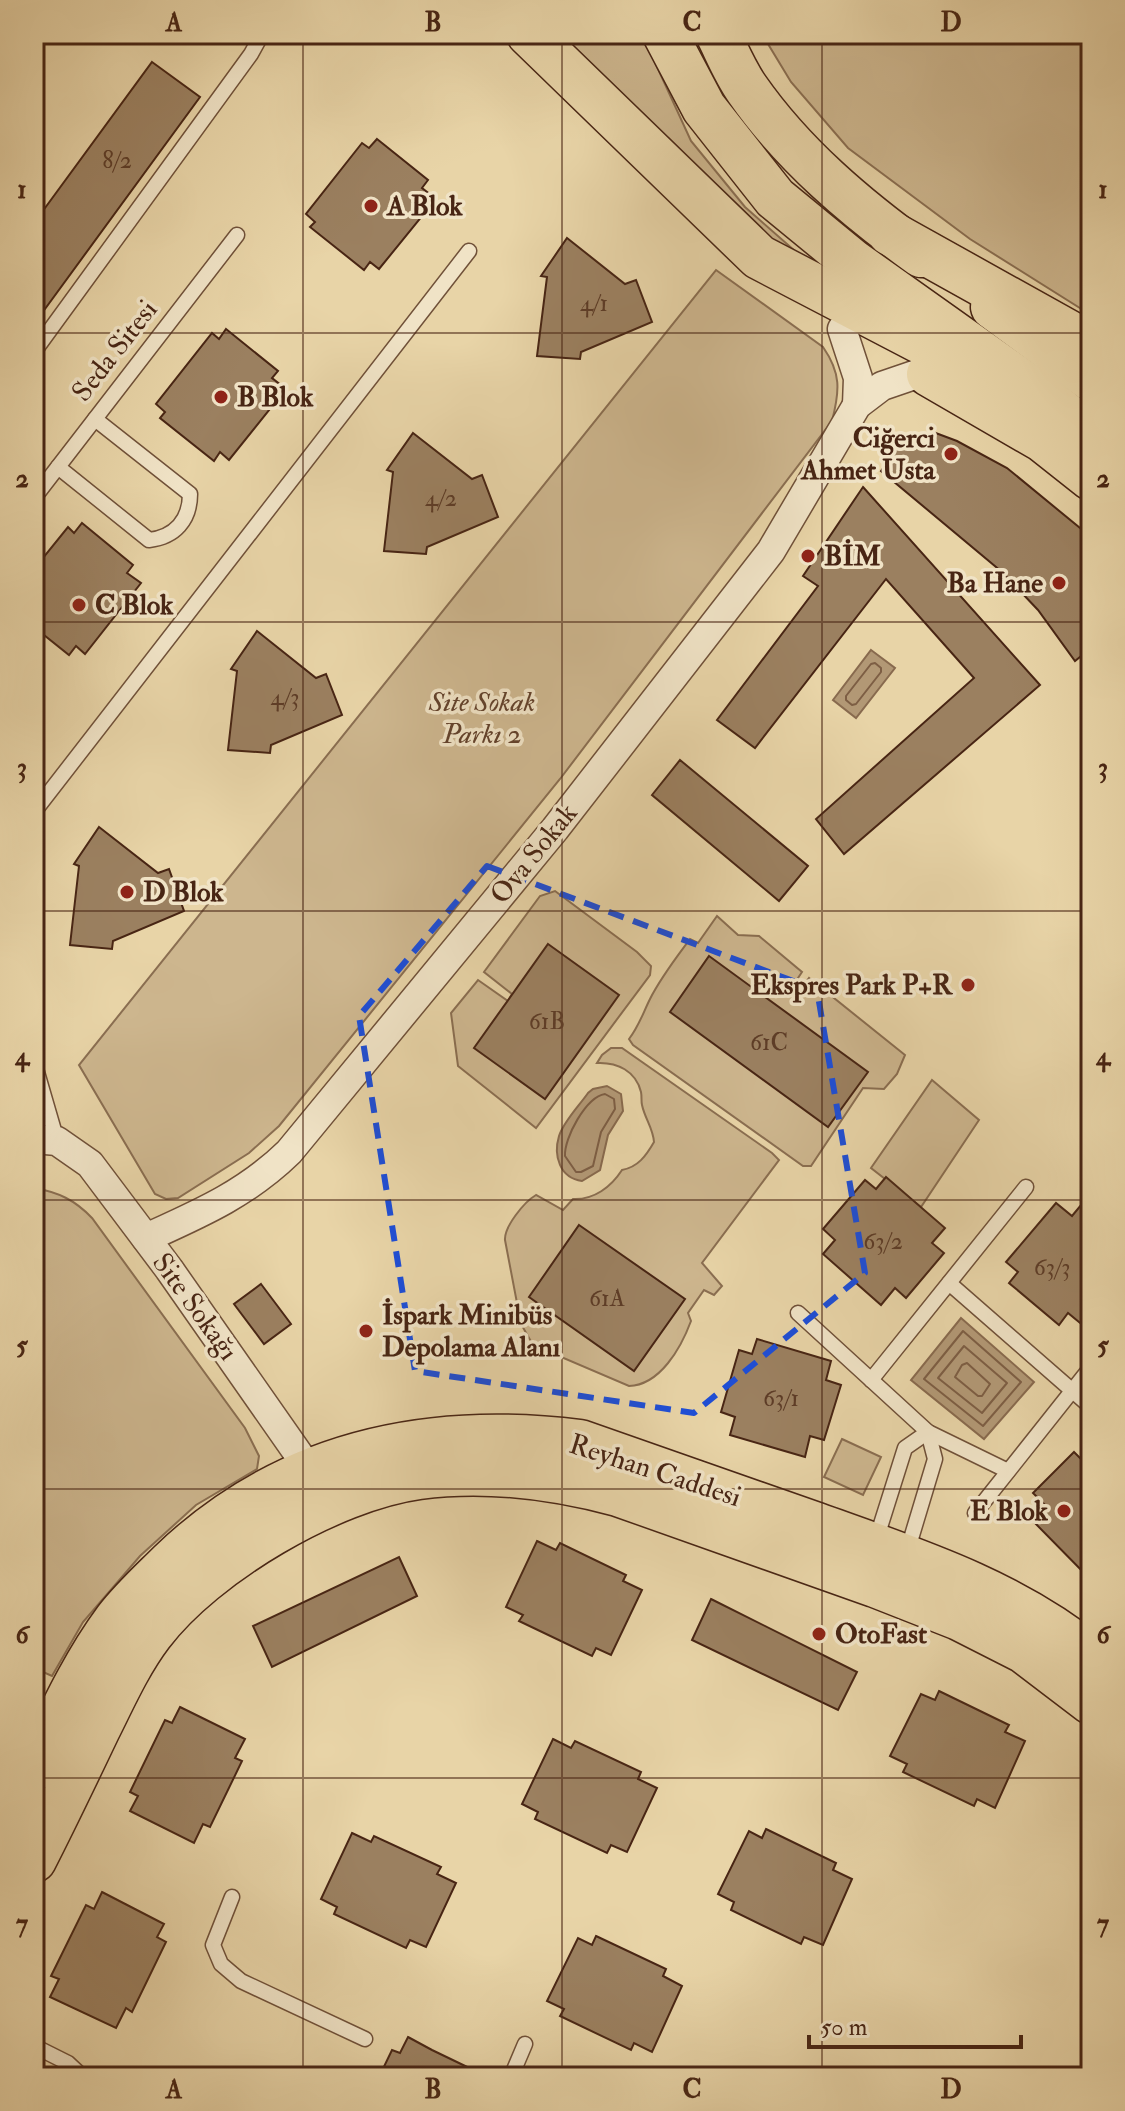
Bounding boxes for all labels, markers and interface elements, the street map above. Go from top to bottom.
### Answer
text: A [165,7,183,39]
text: B [424,7,442,39]
text: C [682,7,702,39]
text: D [940,7,962,39]
house number: 8/2 [102,145,132,176]
text: 1 [17,174,27,206]
text: 1 [1098,174,1108,206]
place label: A Blok [386,189,463,224]
marker: A Blok [362,197,380,215]
house number: 4/1 [580,288,608,319]
street label: Seda Sitesi [65,293,165,409]
place label: B Blok [237,380,314,415]
marker: B Blok [212,388,230,406]
place label: Ciğerci Ahmet Usta [800,421,936,488]
marker: Ciğerci Ahmet Usta [942,445,960,463]
text: 2 [15,463,29,495]
text: 2 [1096,463,1110,495]
house number: 4/2 [425,483,457,514]
place label: BİM [824,539,881,574]
marker: BİM [799,547,817,565]
place label: Ba Hane [947,566,1043,601]
marker: Ba Hane [1050,574,1068,592]
place label: C Blok [95,588,174,623]
marker: C Blok [70,596,88,614]
house number: 4/3 [271,682,299,713]
park label: Site Sokak Parkı 2 [428,685,535,752]
text: 3 [17,752,27,784]
text: 3 [1098,752,1108,784]
street label: Ova Sokak [483,796,585,911]
place label: D Blok [143,875,224,910]
marker: D Blok [118,883,136,901]
place label: Ekspres Park P+R [751,968,954,1003]
marker: Ekspres Park P+R [959,976,977,994]
house number: 61B [529,1006,565,1037]
house number: 61C [750,1027,788,1058]
text: 4 [14,1041,31,1073]
text: 4 [1095,1041,1112,1073]
house number: 63/2 [863,1226,903,1257]
street label: Site Sokağı [144,1246,246,1368]
house number: 63/3 [1034,1252,1070,1283]
house number: 61A [589,1283,625,1314]
place label: İspark Minibüs Depolama Alanı [382,1298,561,1365]
marker: İspark Minibüs Depolama Alanı [357,1322,375,1340]
text: 5 [16,1330,28,1362]
text: 5 [1097,1330,1109,1362]
house number: 63/1 [763,1383,799,1414]
street label: Reyhan Caddesi [565,1427,745,1515]
place label: E Blok [970,1494,1049,1529]
marker: E Blok [1055,1502,1073,1520]
place label: OtoFast [835,1617,927,1652]
text: 6 [15,1619,30,1651]
text: 6 [1096,1619,1111,1651]
marker: OtoFast [810,1625,828,1643]
text: 7 [16,1908,28,1940]
text: 7 [1097,1908,1109,1940]
scale bar [809,1999,1021,2049]
text: 50 m [821,2012,868,2043]
text: A [165,2074,183,2106]
text: B [424,2074,442,2106]
text: C [682,2074,702,2106]
text: D [940,2074,962,2106]

